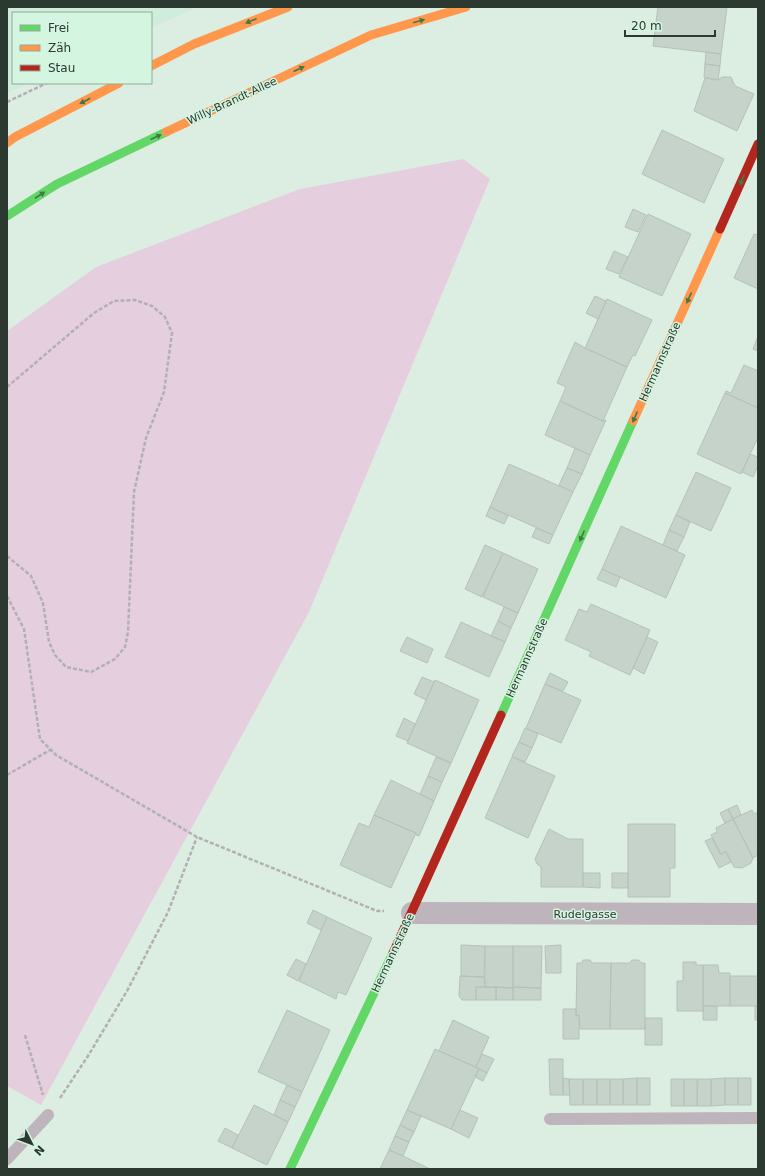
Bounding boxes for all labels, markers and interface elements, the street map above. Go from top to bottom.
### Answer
legend [12,12,152,84]
scale bar [625,12,715,38]
one-way arrow [413,18,425,24]
one-way arrow [245,19,257,25]
text: 20 m [631,19,662,33]
text: Frei [48,21,69,35]
text: Zäh [48,41,71,55]
text: Stau [48,61,75,75]
one-way arrow [293,66,304,72]
street label: Willy-Brandt-Allee [185,74,279,128]
one-way arrow [79,98,91,104]
one-way arrow [150,134,162,140]
one-way arrow [739,174,745,185]
one-way arrow [35,191,45,199]
one-way arrow [686,293,692,304]
street label: Hermannstraße [637,320,683,404]
one-way arrow [632,411,639,423]
one-way arrow [579,530,585,541]
street label: Hermannstraße [504,616,550,700]
street label: Rudelgasse [554,908,617,921]
street label: Hermannstraße [369,911,417,995]
north arrow [12,1124,52,1164]
text: N [31,1143,47,1158]

